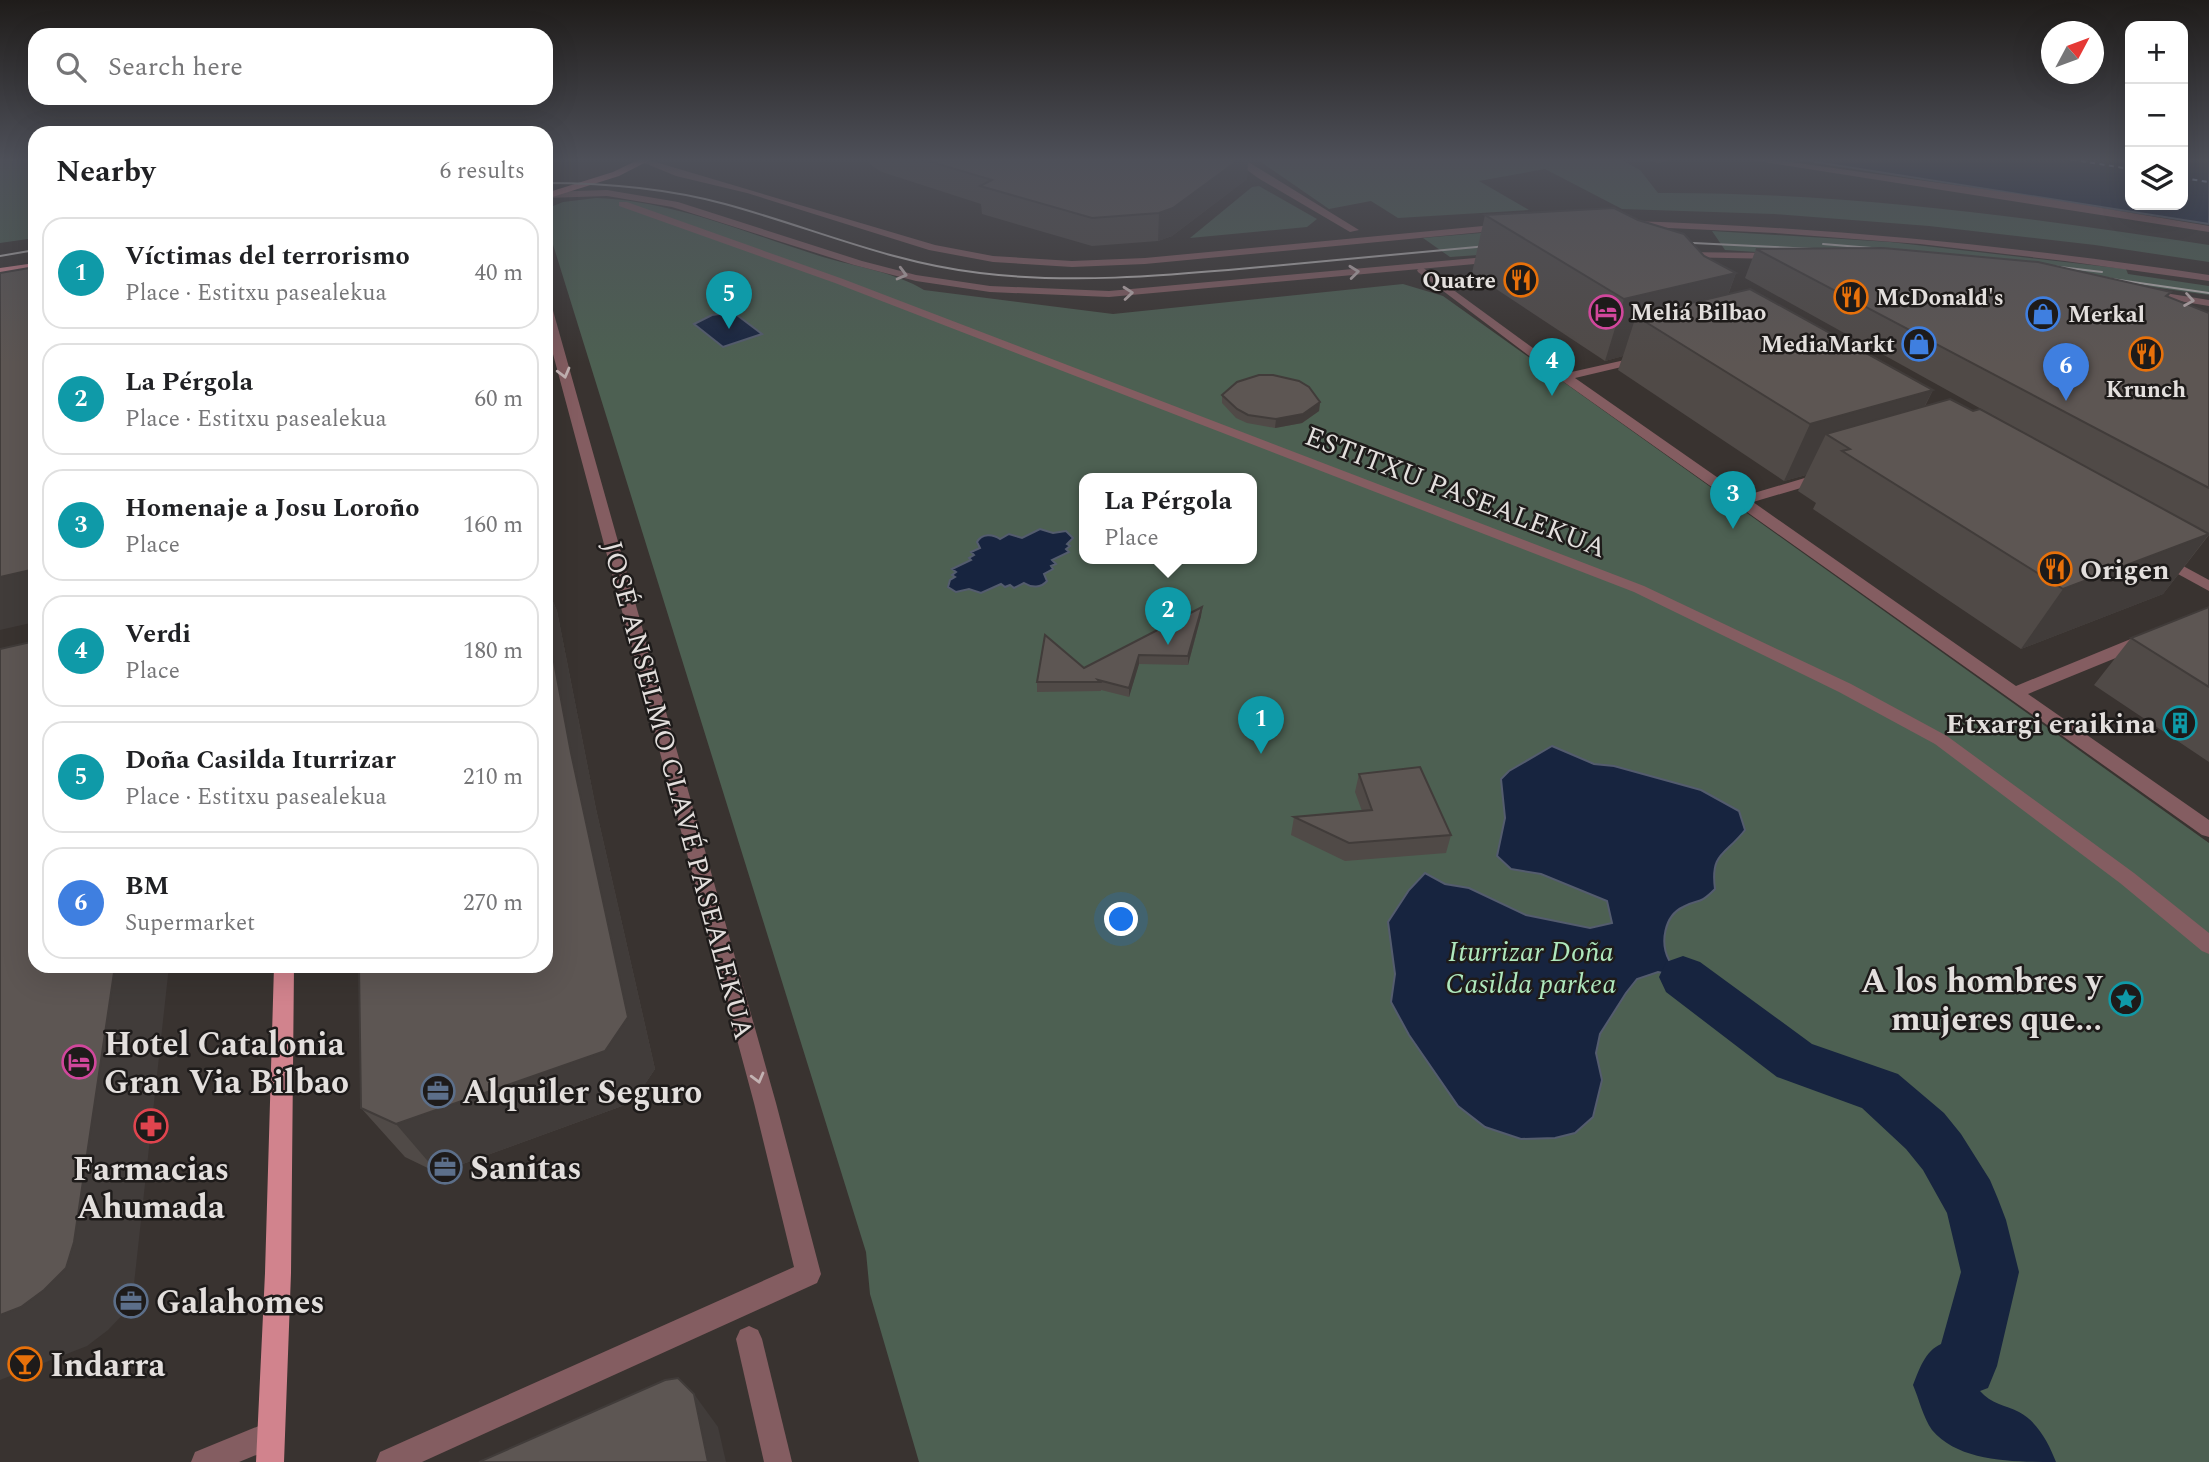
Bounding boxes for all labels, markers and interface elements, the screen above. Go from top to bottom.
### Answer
north arrow [2041,21,2104,84]
map controls [2125,21,2188,210]
button: + [2125,21,2188,84]
search box [28,28,553,105]
text: Search here [108,47,243,87]
icon: search [52,48,90,86]
button: − [2125,84,2188,147]
button: layers [2125,147,2188,210]
text: Nearby [56,149,155,195]
text: 6 results [440,154,525,189]
text: Víctimas del terrorismo [125,236,410,276]
text: 1 [75,256,87,291]
text: 40 m [474,256,523,291]
restaurant icon: Quatre [1502,261,1540,299]
one-way arrow [1349,264,1360,279]
place label: Quatre [1422,264,1496,299]
one-way arrow [896,266,908,280]
pin: 5 [706,271,752,329]
text: Place · Estitxu pasealekua [125,276,387,311]
restaurant icon: McDonald's [1832,278,1870,316]
place label: McDonald's [1876,281,2004,316]
one-way arrow [1123,286,1134,301]
one-way arrow [2183,292,2194,307]
hotel icon: Meliá Bilbao [1587,293,1625,331]
shop icon: Merkal [2024,295,2062,333]
place label: Meliá Bilbao [1630,296,1766,331]
place label: Merkal [2068,298,2145,333]
shop icon: MediaMarkt [1900,325,1938,363]
place label: MediaMarkt [1761,328,1895,363]
restaurant icon: Krunch [2127,335,2165,373]
pin: 4 [1529,338,1575,396]
pin: 6 [2043,343,2089,401]
text: La Pérgola [125,362,253,402]
one-way arrow [556,367,570,379]
place label: Krunch [2106,373,2186,408]
text: 2 [75,382,87,417]
text: 60 m [474,382,523,417]
text: Place · Estitxu pasealekua [125,402,387,437]
street label: ESTITXU PASEALEKUA [1298,415,1613,570]
pin: 3 [1710,471,1756,529]
popup [1079,473,1257,564]
text: La Pérgola [1104,481,1232,521]
text: Homenaje a Josu Loroño [125,488,420,528]
text: 3 [75,508,87,543]
text: 160 m [463,508,523,543]
text: Place [1104,521,1159,556]
text: Place [125,528,180,563]
street label: JOSÉ ANSELMO CLAVÉ PASEALEKUA [590,536,765,1044]
place label: Origen [2080,549,2170,592]
restaurant icon: Origen [2036,550,2074,588]
pin: 2 [1145,587,1191,645]
text: Verdi [125,614,191,654]
text: 4 [75,634,87,669]
text: 180 m [463,634,523,669]
text: Place [125,654,180,689]
pin: 1 [1238,696,1284,754]
place label: Etxargi eraikina [1946,703,2157,746]
building icon: Etxargi eraikina [2161,704,2199,742]
text: Doña Casilda Iturrizar [125,740,396,780]
text: 5 [75,760,87,795]
text: 210 m [463,760,523,795]
text: Place · Estitxu pasealekua [125,780,387,815]
text: BM [125,866,169,906]
text: 6 [75,886,87,921]
text: 270 m [463,886,523,921]
your location [1104,902,1138,936]
text: Supermarket [125,906,255,941]
park label: Iturrizar Doña Casilda parkea [1446,931,1616,1006]
place label: A los hombres y mujeres que... [1861,957,2103,1045]
place icon: A los hombres y mujeres que... [2107,980,2145,1018]
place label: Hotel Catalonia Gran Via Bilbao [104,1020,349,1108]
hotel icon: Hotel Catalonia Gran Via Bilbao [60,1043,98,1081]
place label: Alquiler Seguro [462,1068,702,1118]
office icon: Alquiler Seguro [419,1072,457,1110]
one-way arrow [750,1072,765,1084]
pharmacy icon: Farmacias Ahumada [132,1107,170,1145]
place label: Sanitas [470,1144,582,1194]
place label: Farmacias Ahumada [73,1145,229,1233]
office icon: Sanitas [426,1148,464,1186]
place label: Galahomes [156,1278,325,1328]
office icon: Galahomes [112,1282,150,1320]
place label: Indarra [50,1341,165,1391]
bar icon: Indarra [6,1345,44,1383]

